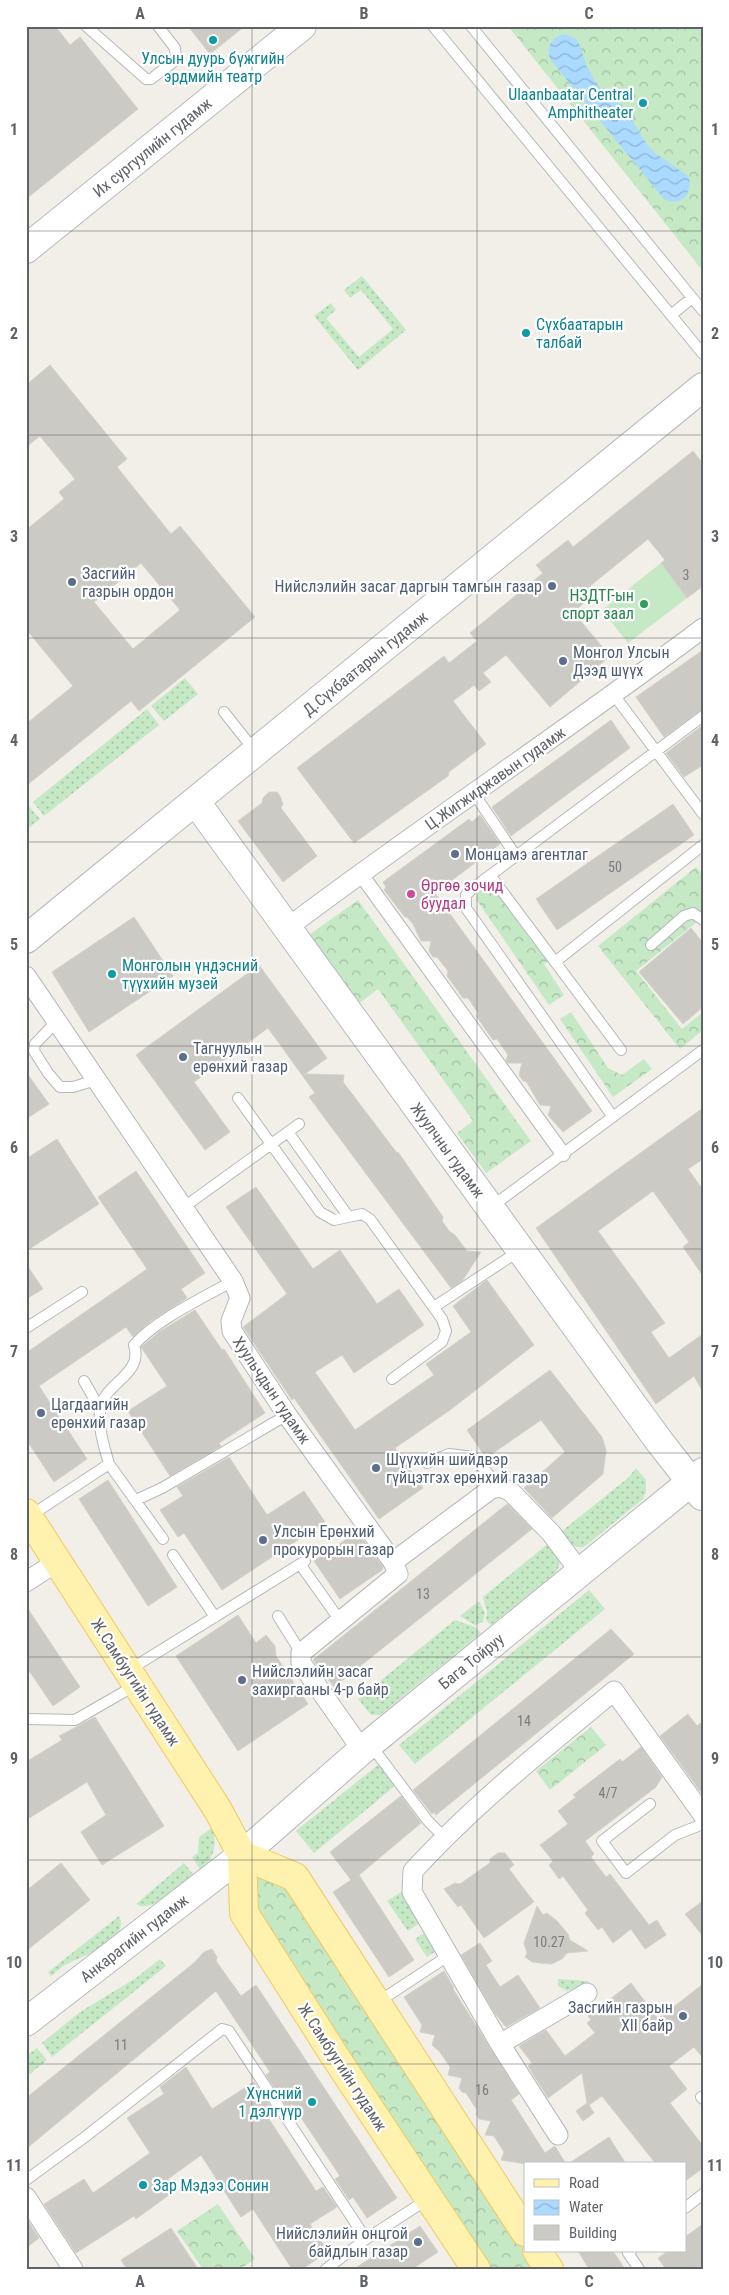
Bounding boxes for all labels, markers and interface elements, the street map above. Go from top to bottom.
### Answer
text: A [135,4,145,23]
text: B [360,4,369,23]
text: C [584,4,594,23]
marker: Улсын дуурь бүжгийн эрдмийн театр [207,34,219,46]
place label: Улсын дуурь бүжгийн эрдмийн театр [141,49,285,86]
place label: Ulaanbaatar Central Amphitheater [508,85,633,122]
street label: Их сургуулийн гудамж [89,93,216,201]
marker: Ulaanbaatar Central Amphitheater [637,97,649,109]
text: 1 [10,120,18,139]
text: 1 [711,120,719,139]
place label: Сүхбаатарын талбай [536,315,623,352]
text: 2 [10,324,18,343]
text: 2 [711,324,719,343]
marker: Сүхбаатарын талбай [520,327,532,339]
text: 3 [10,527,18,546]
text: 3 [711,527,719,546]
place label: Засгийн газрын ордон [82,564,174,601]
house number: 3 [683,567,689,583]
marker: Засгийн газрын ордон [66,576,78,588]
place label: Нийслэлийн засаг даргын тамгын газар [275,577,542,596]
marker: Нийслэлийн засаг даргын тамгын газар [546,580,558,592]
place label: НЗДТГ-ын спорт заал [562,586,634,623]
marker: НЗДТГ-ын спорт заал [638,598,650,610]
street label: Д.Сүхбаатарын гудамж [299,607,432,720]
place label: Монгол Улсын Дээд шүүх [573,643,670,680]
marker: Монгол Улсын Дээд шүүх [557,655,569,667]
street label: Ц.Жигжиджавын гудамж [421,723,569,834]
text: 4 [10,731,18,750]
text: 4 [711,731,719,750]
place label: Монцамэ агентлаг [465,845,588,864]
marker: Монцамэ агентлаг [449,848,461,860]
house number: 50 [608,859,622,875]
place label: Өргөө зочид буудал [421,876,504,913]
marker: Өргөө зочид буудал [405,888,417,900]
text: 5 [10,935,18,954]
text: 5 [711,935,719,954]
place label: Монголын үндэсний түүхийн музей [122,956,258,993]
marker: Монголын үндэсний түүхийн музей [106,968,118,980]
place label: Тагнуулын ерөнхий газар [193,1039,288,1076]
marker: Тагнуулын ерөнхий газар [177,1051,189,1063]
street label: Жуулчны гудамж [407,1099,489,1202]
text: 6 [10,1138,18,1157]
text: 6 [711,1138,719,1157]
street label: Хуульчдын гудамж [229,1333,315,1448]
text: 7 [10,1342,18,1361]
text: 7 [711,1342,719,1361]
place label: Цагдаагийн ерөнхий газар [51,1395,146,1432]
marker: Цагдаагийн ерөнхий газар [35,1407,47,1419]
place label: Шүүхийн шийдвэр гүйцэтгэх ерөнхий газар [386,1450,548,1487]
marker: Шүүхийн шийдвэр гүйцэтгэх ерөнхий газар [370,1462,382,1474]
place label: Улсын Ерөнхий прокурорын газар [273,1522,394,1559]
marker: Улсын Ерөнхий прокурорын газар [257,1534,269,1546]
text: 8 [10,1545,18,1564]
text: 8 [711,1545,719,1564]
house number: 13 [416,1586,430,1602]
street label: Ж.Самбуугийн гудамж [87,1615,184,1750]
street label: Бага Тойруу [435,1629,508,1693]
place label: Нийслэлийн засаг захиргааны 4-р байр [252,1662,389,1699]
marker: Нийслэлийн засаг захиргааны 4-р байр [236,1674,248,1686]
house number: 14 [517,1713,531,1729]
text: 9 [10,1749,18,1768]
text: 9 [711,1749,719,1768]
house number: 4/7 [598,1785,618,1801]
street label: Анкарагийн гудамж [77,1890,192,1986]
house number: 10.27 [533,1934,565,1950]
text: 10 [6,1953,22,1972]
text: 10 [707,1953,723,1972]
place label: Засгийн газрын XII байр [568,1998,673,2035]
street label: Ж.Самбуугийн гудамж [294,2000,391,2135]
marker: Засгийн газрын XII байр [677,2010,689,2022]
house number: 11 [114,2037,128,2053]
house number: 16 [475,2082,489,2098]
place label: Хүнсний 1 дэлгүүр [238,2084,302,2121]
marker: Хүнсний 1 дэлгүүр [306,2096,318,2108]
text: 11 [6,2156,22,2175]
text: 11 [707,2156,723,2175]
legend [524,2162,686,2252]
text: Road [569,2174,599,2192]
place label: Зар Мэдээ Сонин [153,2176,269,2195]
marker: Зар Мэдээ Сонин [137,2179,149,2191]
text: Water [569,2198,604,2216]
place label: Нийслэлийн онцгой байдлын газар [276,2224,408,2261]
text: Building [569,2224,617,2242]
marker: Нийслэлийн онцгой байдлын газар [412,2236,424,2248]
text: A [135,2272,145,2291]
text: B [360,2272,369,2291]
text: C [584,2272,594,2291]

